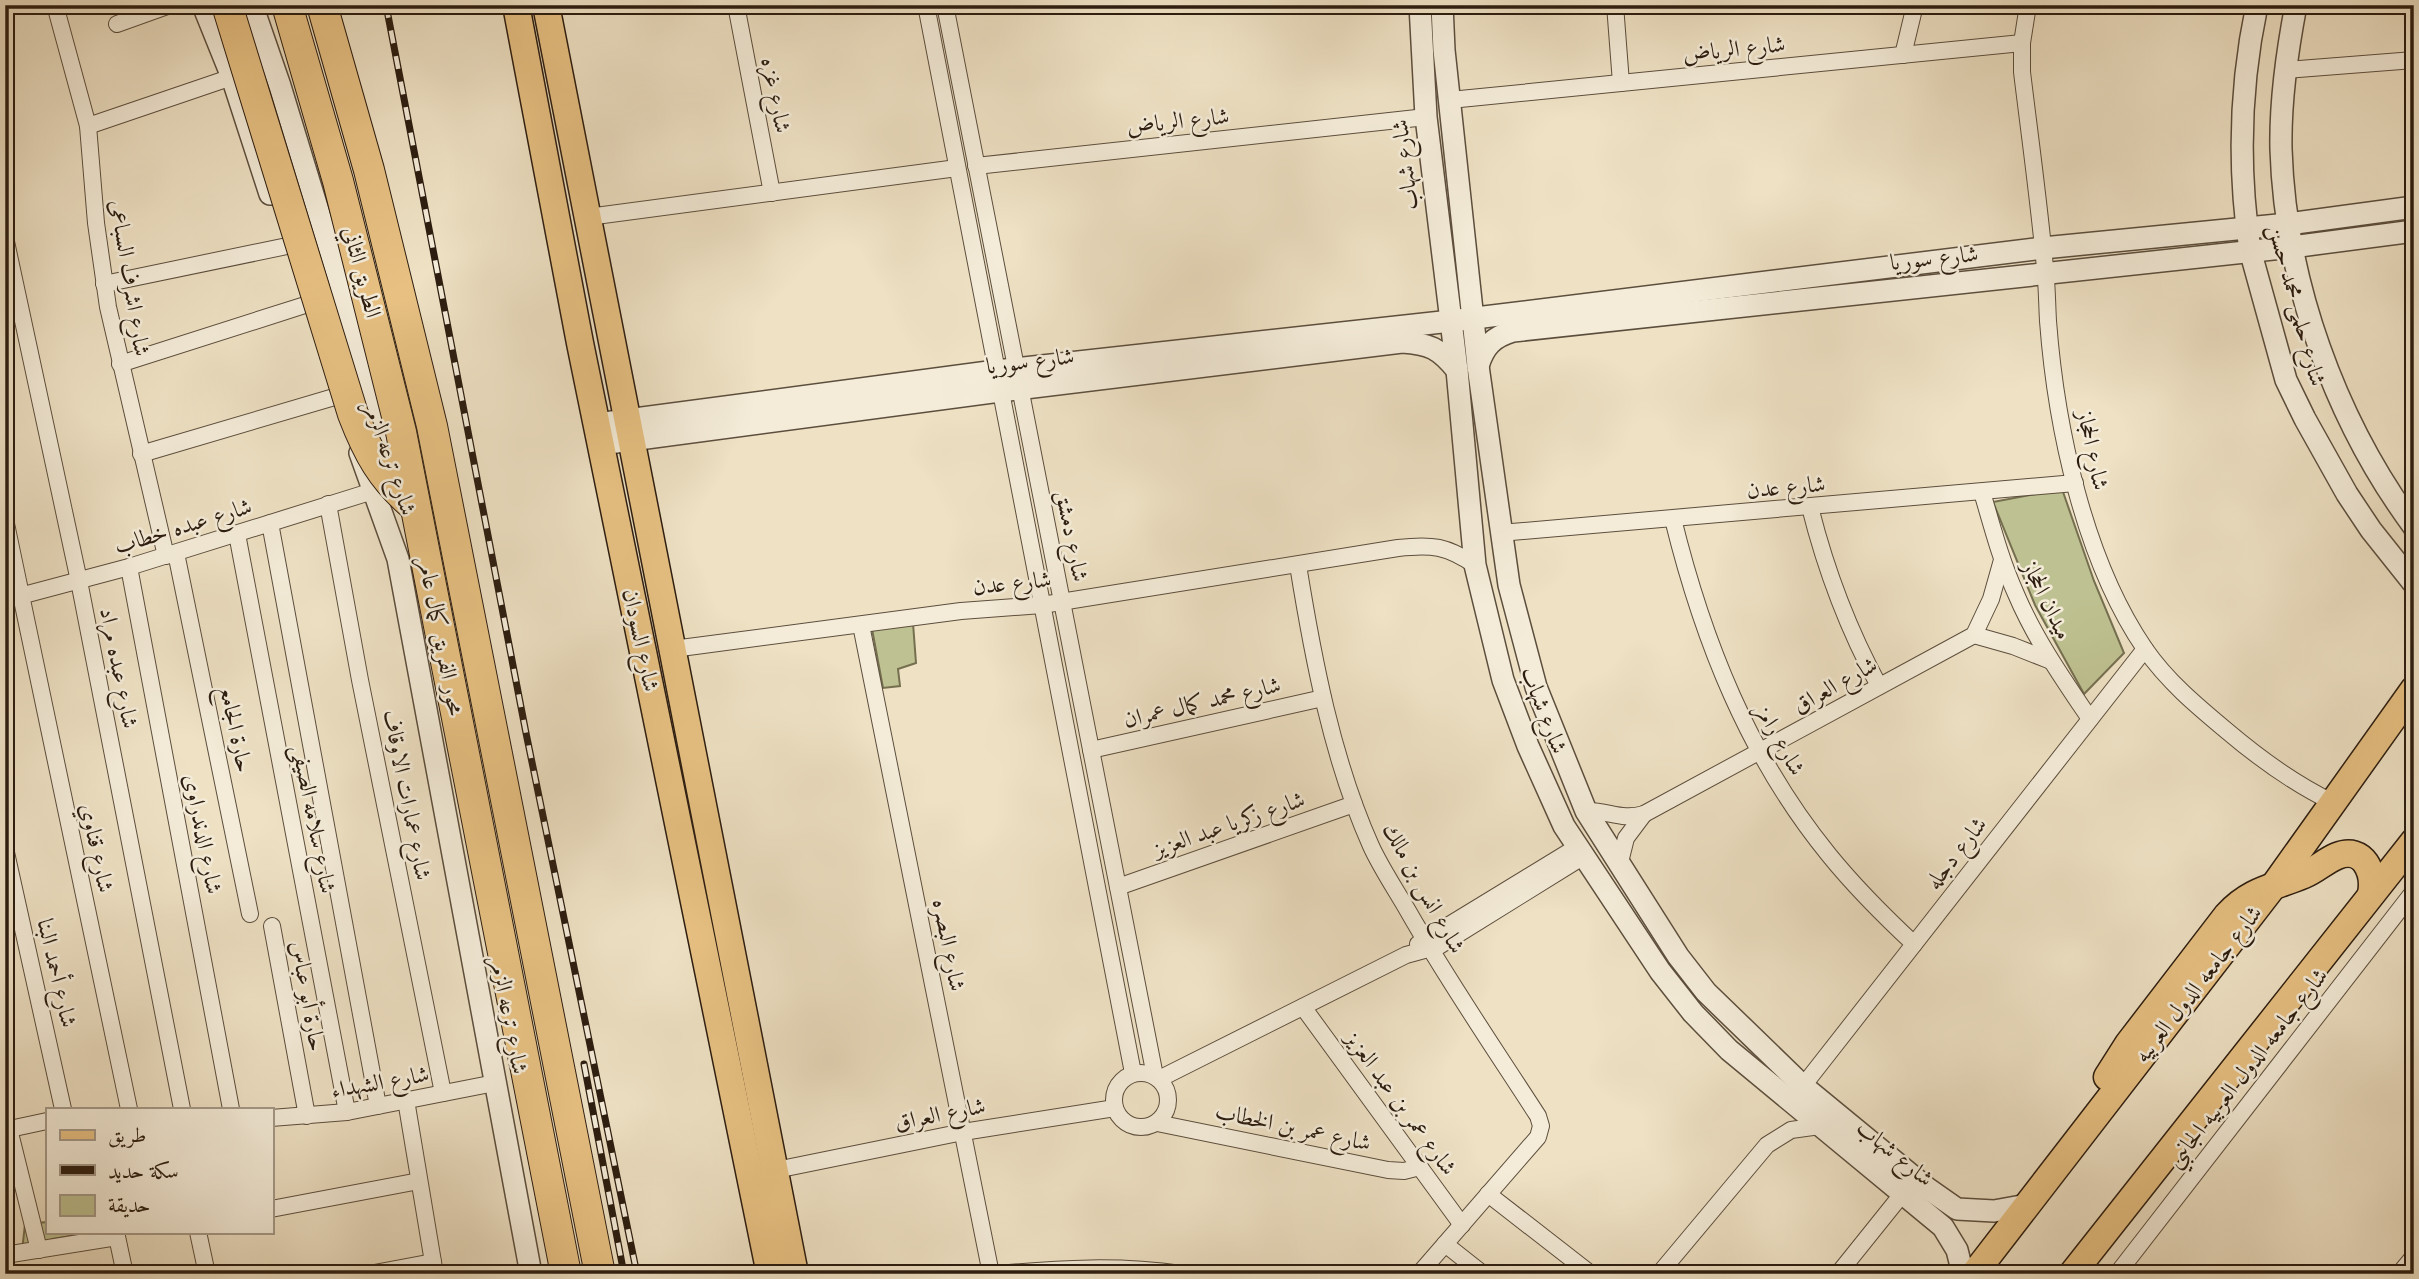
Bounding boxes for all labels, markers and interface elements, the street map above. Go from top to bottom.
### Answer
street label: شارع الرياض [1681,28,1787,74]
street label: شارع غزه [750,55,799,136]
street label: شارع الرياض [1125,100,1231,146]
street label: شارع شهاب [1384,117,1430,212]
street label: شارع اشرف السباعى [98,197,158,359]
street label: شارع حلمى محمد حسن [2257,221,2334,390]
street label: الطريق الثاني [332,223,389,322]
street label: شارع سوريا [1888,238,1980,282]
street label: شارع سوريا [984,340,1076,386]
street label: شارع ترعه الزمر [352,396,424,521]
street label: شارع الحجاز [2065,405,2117,494]
street label: شارع عدن [1745,468,1827,510]
street label: شارع دمشق [1044,488,1096,585]
street label: شارع عبده خطاب [110,490,257,565]
street label: ميدان الحجاز [2014,553,2079,645]
street label: محور الفريق كمال عامر [410,554,472,718]
street label: شارع عدن [971,563,1053,607]
street label: شارع السودان [611,586,667,695]
street label: شارع عبده مراد [88,605,146,732]
street label: شارع العراق [1787,649,1885,724]
street label: شارع شهاب [1509,662,1575,760]
street label: شارع محمد كمال عمران [1120,669,1285,739]
street label: حارة الجامع [207,683,260,776]
street label: شارع رامز [1744,697,1813,783]
street label: شارع عمارات الاوقاف [371,707,439,884]
street label: شارع سلامه الصيفى [280,742,344,897]
street label: شارع الدندراوى [172,771,230,897]
street label: شارع زكريا عبد العزيز [1147,784,1310,869]
street label: شارع قناوي [69,800,122,896]
street label: شارع دجله [1918,810,1997,898]
street label: شارع انس بن مالك [1372,817,1473,961]
street label: شارع البصره [921,896,973,995]
street label: شارع جامعه الدول العربيه [2127,899,2272,1072]
street label: شارع أحمد البنا [26,915,86,1031]
street label: حارة أبو عباس [283,938,334,1054]
street label: شارع ترعه الزمر [478,953,536,1077]
street label: شارع جامعه الدول العربيه الجانبي [2159,961,2338,1177]
street label: شارع عمر بن عبد العزيز [1334,1023,1464,1184]
street label: شارع الشهداء [329,1058,432,1110]
street label: شارع العراق [892,1090,989,1142]
street label: شارع عمر بن الخطاب [1211,1095,1374,1163]
legend [46,1108,273,1234]
street label: شارع شهاب [1847,1112,1940,1197]
text: طريق [108,1121,146,1150]
text: سكة حديد [108,1157,179,1186]
text: حديقة [108,1191,151,1220]

